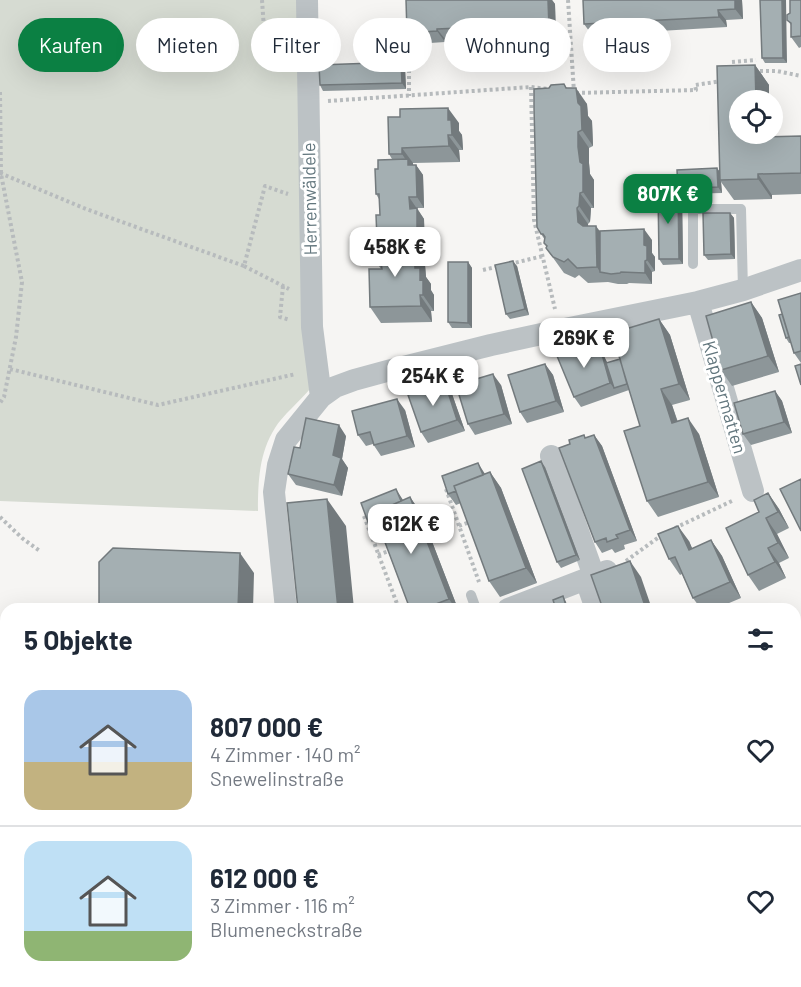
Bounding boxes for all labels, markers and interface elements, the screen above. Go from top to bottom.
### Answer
chip: Kaufen [18,18,124,72]
chip: Mieten [136,18,239,72]
chip: Filter [251,18,341,72]
chip: Neu [353,18,432,72]
chip: Wohnung [444,18,571,72]
chip: Haus [583,18,671,72]
map controls [729,90,783,144]
button: locate [729,90,783,144]
street label: Herrenwäldele [297,142,321,256]
pin: 807K € [619,174,717,225]
text: 807K € [637,181,699,205]
pin: 458K € [346,227,444,278]
text: 458K € [364,234,426,258]
pin: 269K € [535,318,633,369]
text: 269K € [553,325,615,349]
street label: Klappermatten [698,338,752,456]
pin: 254K € [384,356,482,407]
text: 254K € [401,363,465,387]
pin: 612K € [362,504,460,555]
text: 612K € [382,511,440,535]
icon: filters [744,623,777,656]
text: 5 Objekte [24,624,133,655]
text: 807 000 € [210,711,323,742]
icon: home [72,714,144,786]
icon: heart [744,734,777,767]
text: 4 Zimmer · 140 m² [210,742,361,766]
text: Snewelinstraße [210,766,344,790]
text: 612 000 € [210,862,319,893]
icon: home [72,865,144,937]
icon: heart [744,885,777,918]
text: 3 Zimmer · 116 m² [210,893,355,917]
text: Blumeneckstraße [210,917,363,941]

